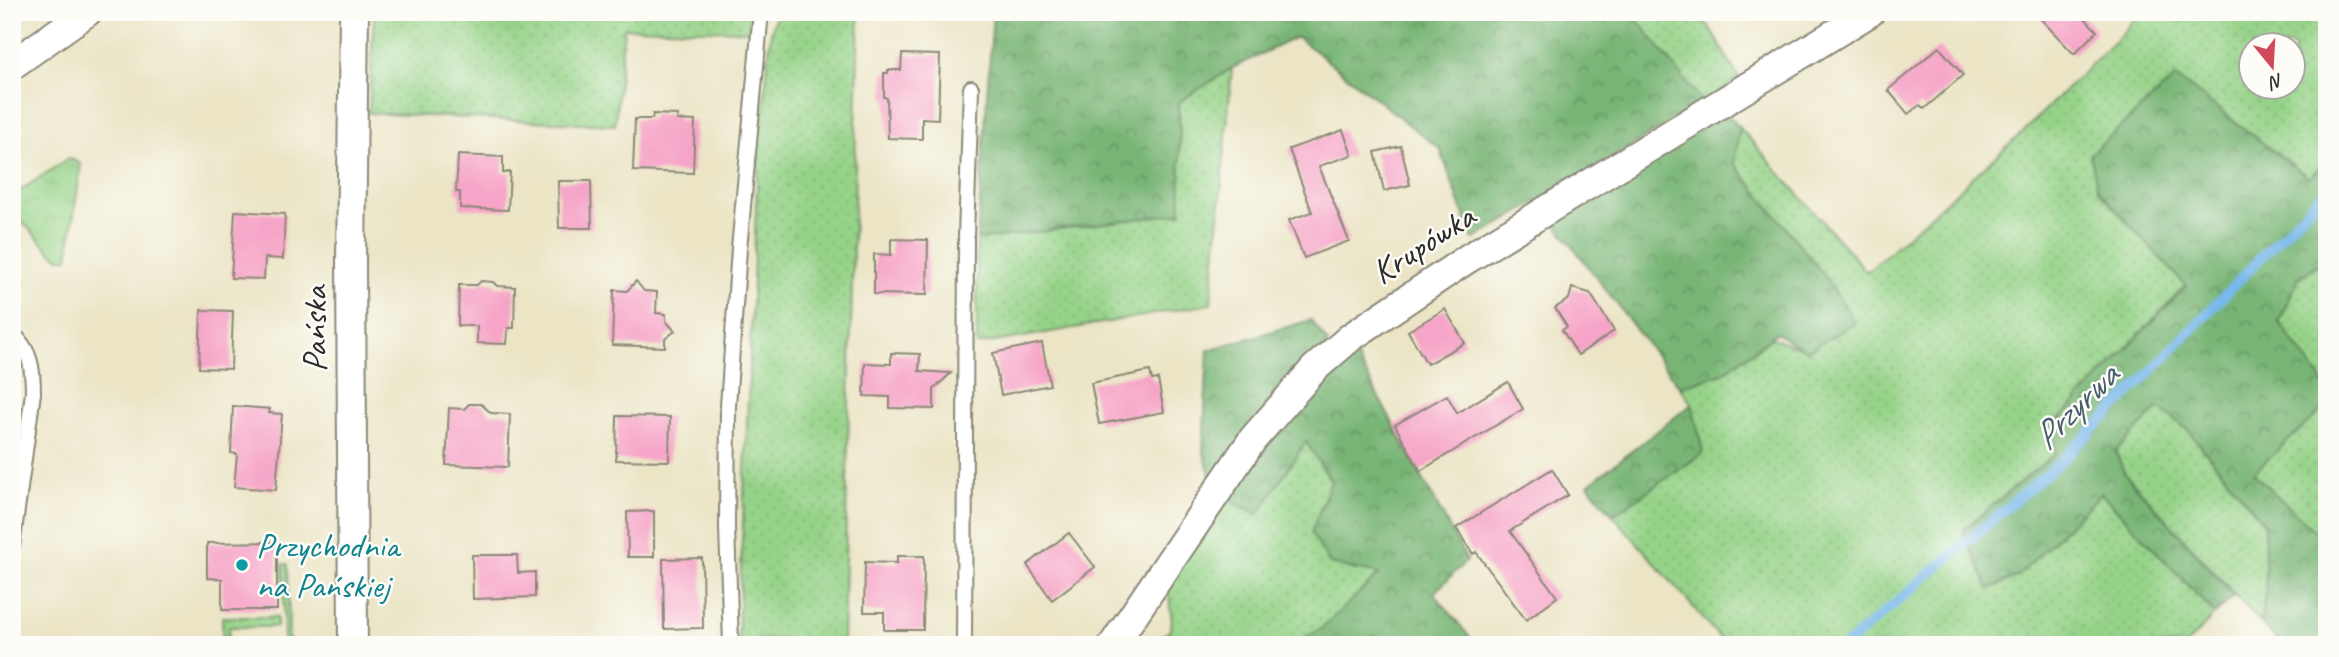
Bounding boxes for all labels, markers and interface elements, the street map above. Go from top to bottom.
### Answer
north arrow [2238,32,2308,102]
text: N [2265,68,2286,95]
street label: Krupówka [1363,192,1486,294]
street label: Pańska [292,283,337,372]
water label: Przyrwa [2022,350,2131,459]
place label: Przychodnia na Pańskiej [256,523,402,608]
marker: Przychodnia na Pańskiej [234,557,250,573]

